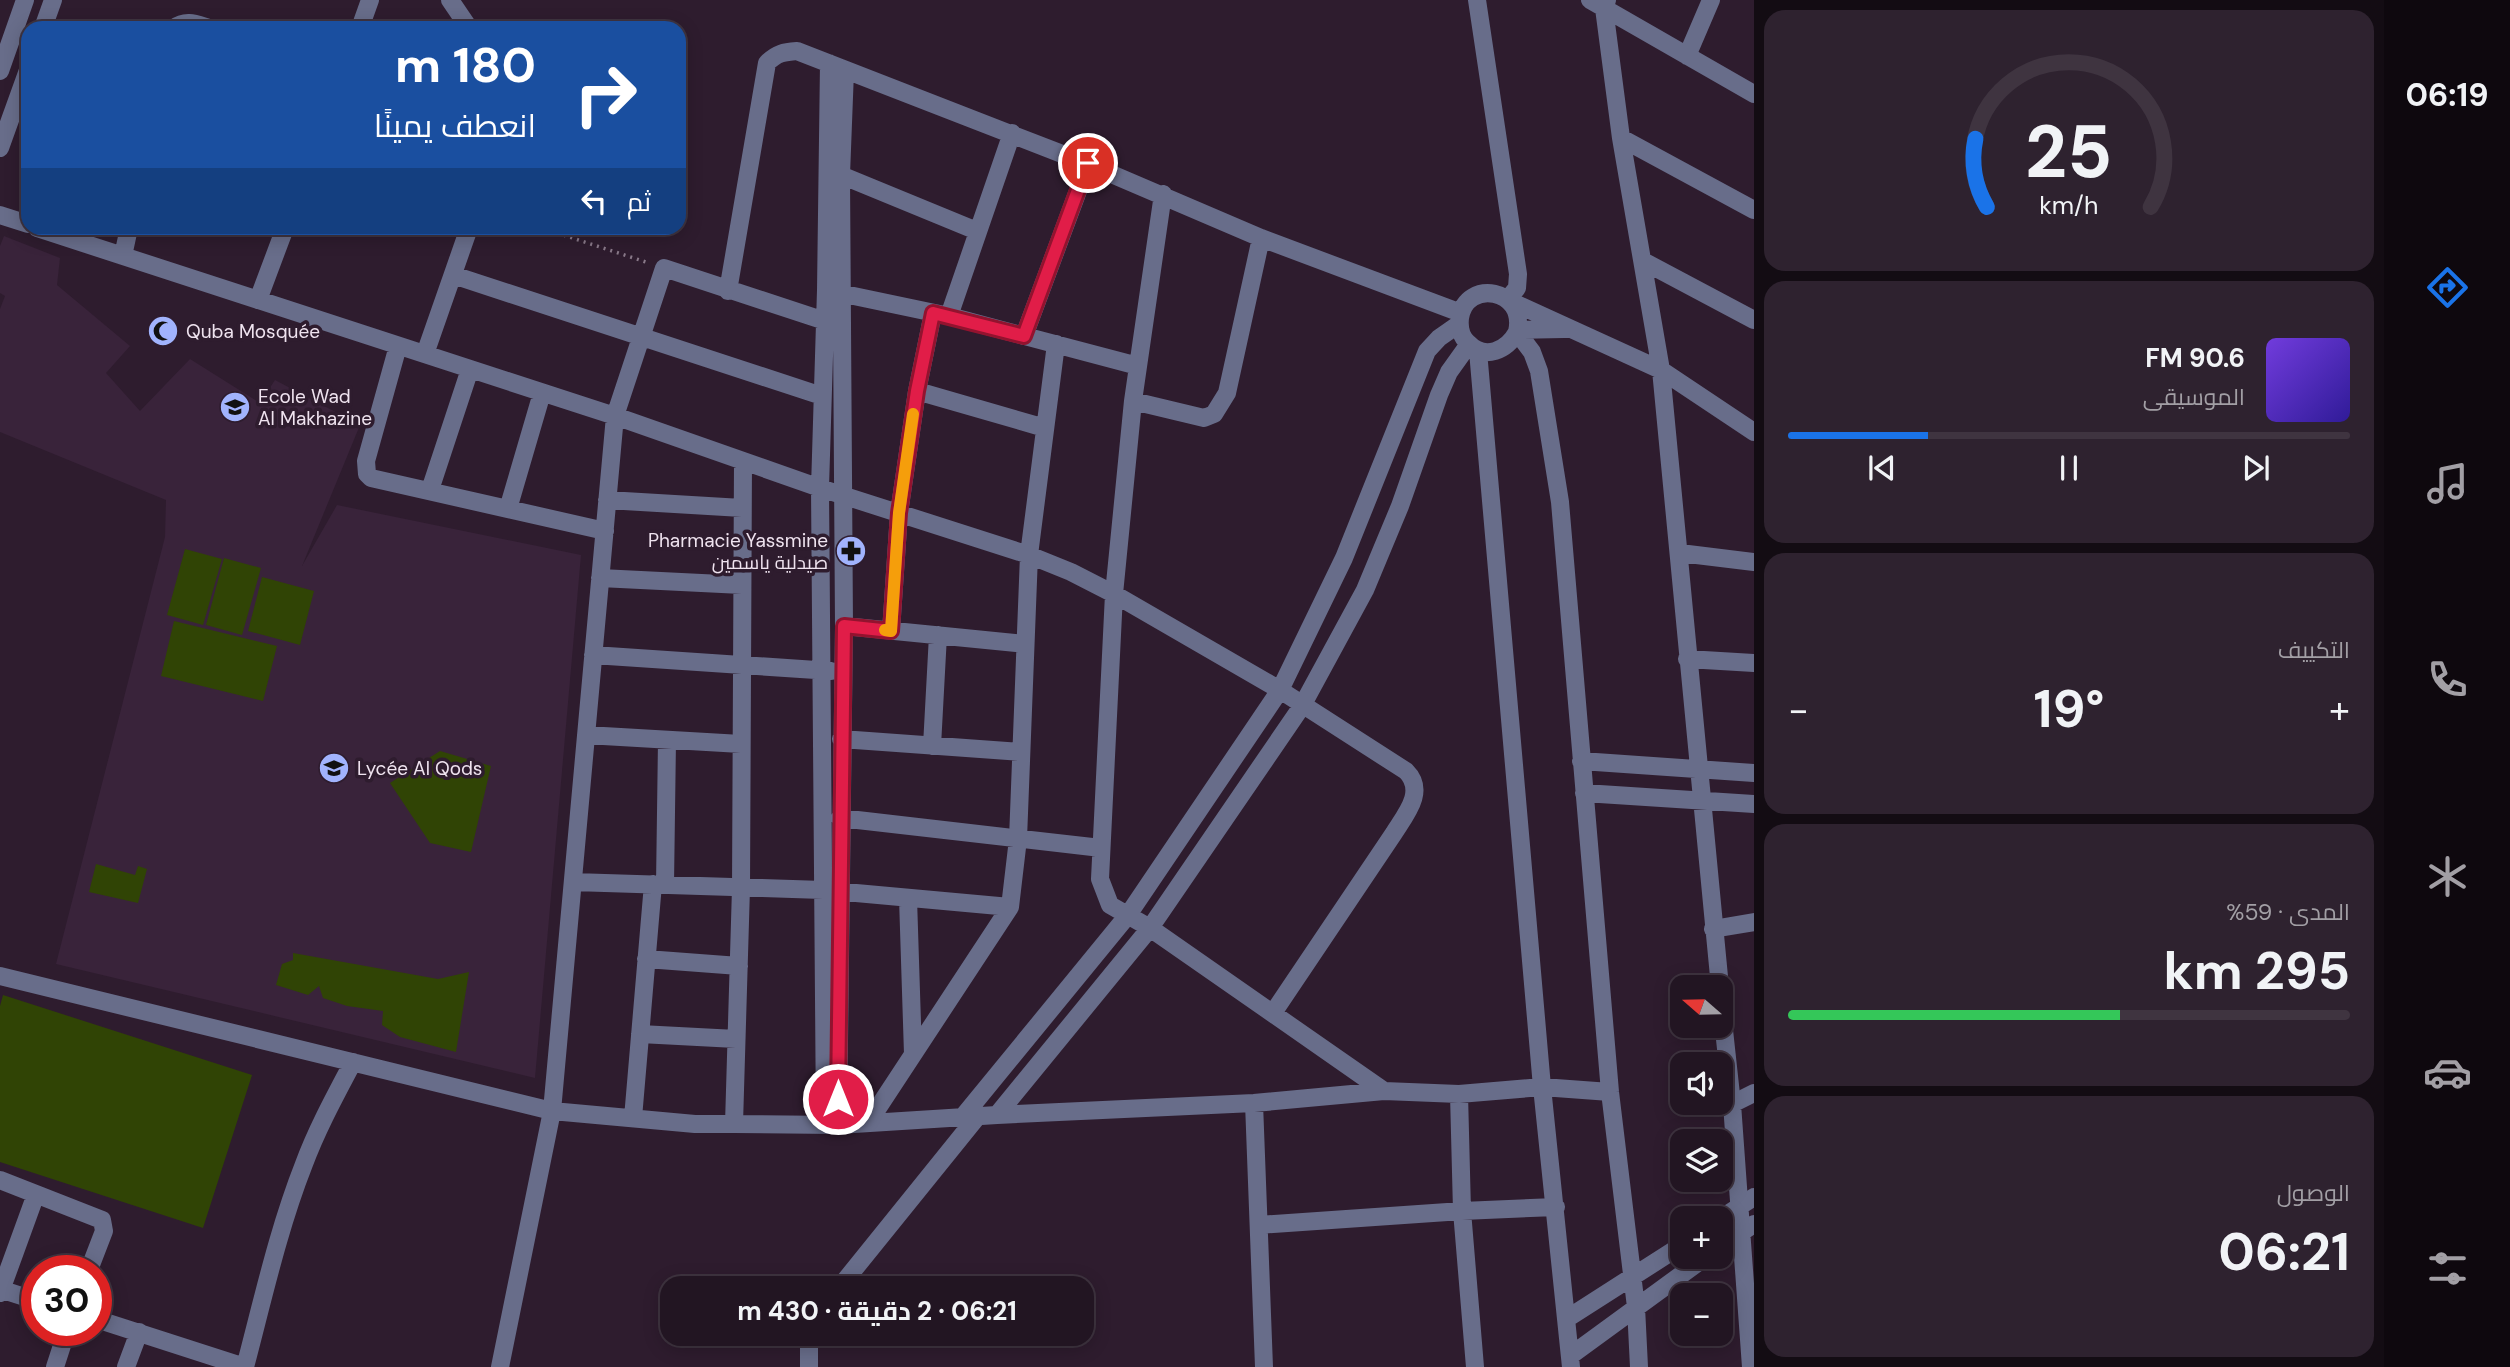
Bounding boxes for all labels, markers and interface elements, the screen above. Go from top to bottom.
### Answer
text: 180 m [395,33,536,97]
icon: right [560,49,651,140]
text: 06:19 [2406,74,2488,116]
text: انعطف يمينًا [374,105,536,147]
text: 25 [2025,105,2113,200]
pin [1058,133,1118,193]
icon: arrive [1069,144,1107,182]
icon: left [575,182,613,220]
text: ثم [627,185,651,219]
text: km/h [2039,189,2099,222]
icon: directions [2423,263,2472,312]
mosque icon: Quba Mosquée [146,314,180,348]
place label: Quba Mosquée [186,319,320,344]
text: 90.6 FM [2145,341,2245,375]
text: الموسيقى [2143,382,2245,412]
place label: Ecole Wad Al Makhazine [258,384,372,431]
school or university icon: Ecole Wad Al Makhazine [218,390,252,424]
icon: previous [1863,449,1901,487]
icon: pause [2050,449,2088,487]
icon: next [2237,449,2275,487]
icon: music [2423,459,2472,508]
place label: Pharmacie Yassmine صيدلية ياسمين [648,528,828,575]
pharmacy icon: Pharmacie Yassmine صيدلية ياسمين [834,534,868,568]
text: التكييف [2278,635,2350,665]
icon: phone [2423,655,2472,704]
text: 19° [2034,675,2104,743]
text: − [1788,685,1809,735]
text: + [2329,685,2350,735]
school or university icon: Lycée Al Qods [317,751,351,785]
place label: Lycée Al Qods [357,756,482,781]
icon: climate [2423,852,2472,901]
text: المدى · 59% [2226,897,2350,927]
text: 295 km [2164,937,2350,1005]
north arrow [1670,975,1732,1038]
map controls [1670,975,1733,1346]
icon: car [2423,1048,2472,1097]
button: sound [1670,1052,1733,1115]
position arrow [801,1062,875,1136]
button: layers [1670,1129,1733,1192]
text: الوصول [2277,1178,2350,1208]
button: + [1670,1206,1733,1269]
text: 06:21 [2218,1218,2350,1286]
icon: filters [2423,1244,2472,1293]
speed limit sign: 30 [21,1255,112,1346]
button: − [1670,1283,1733,1346]
text: 06:21 · 2 دقيقة · 430 m [737,1294,1017,1328]

